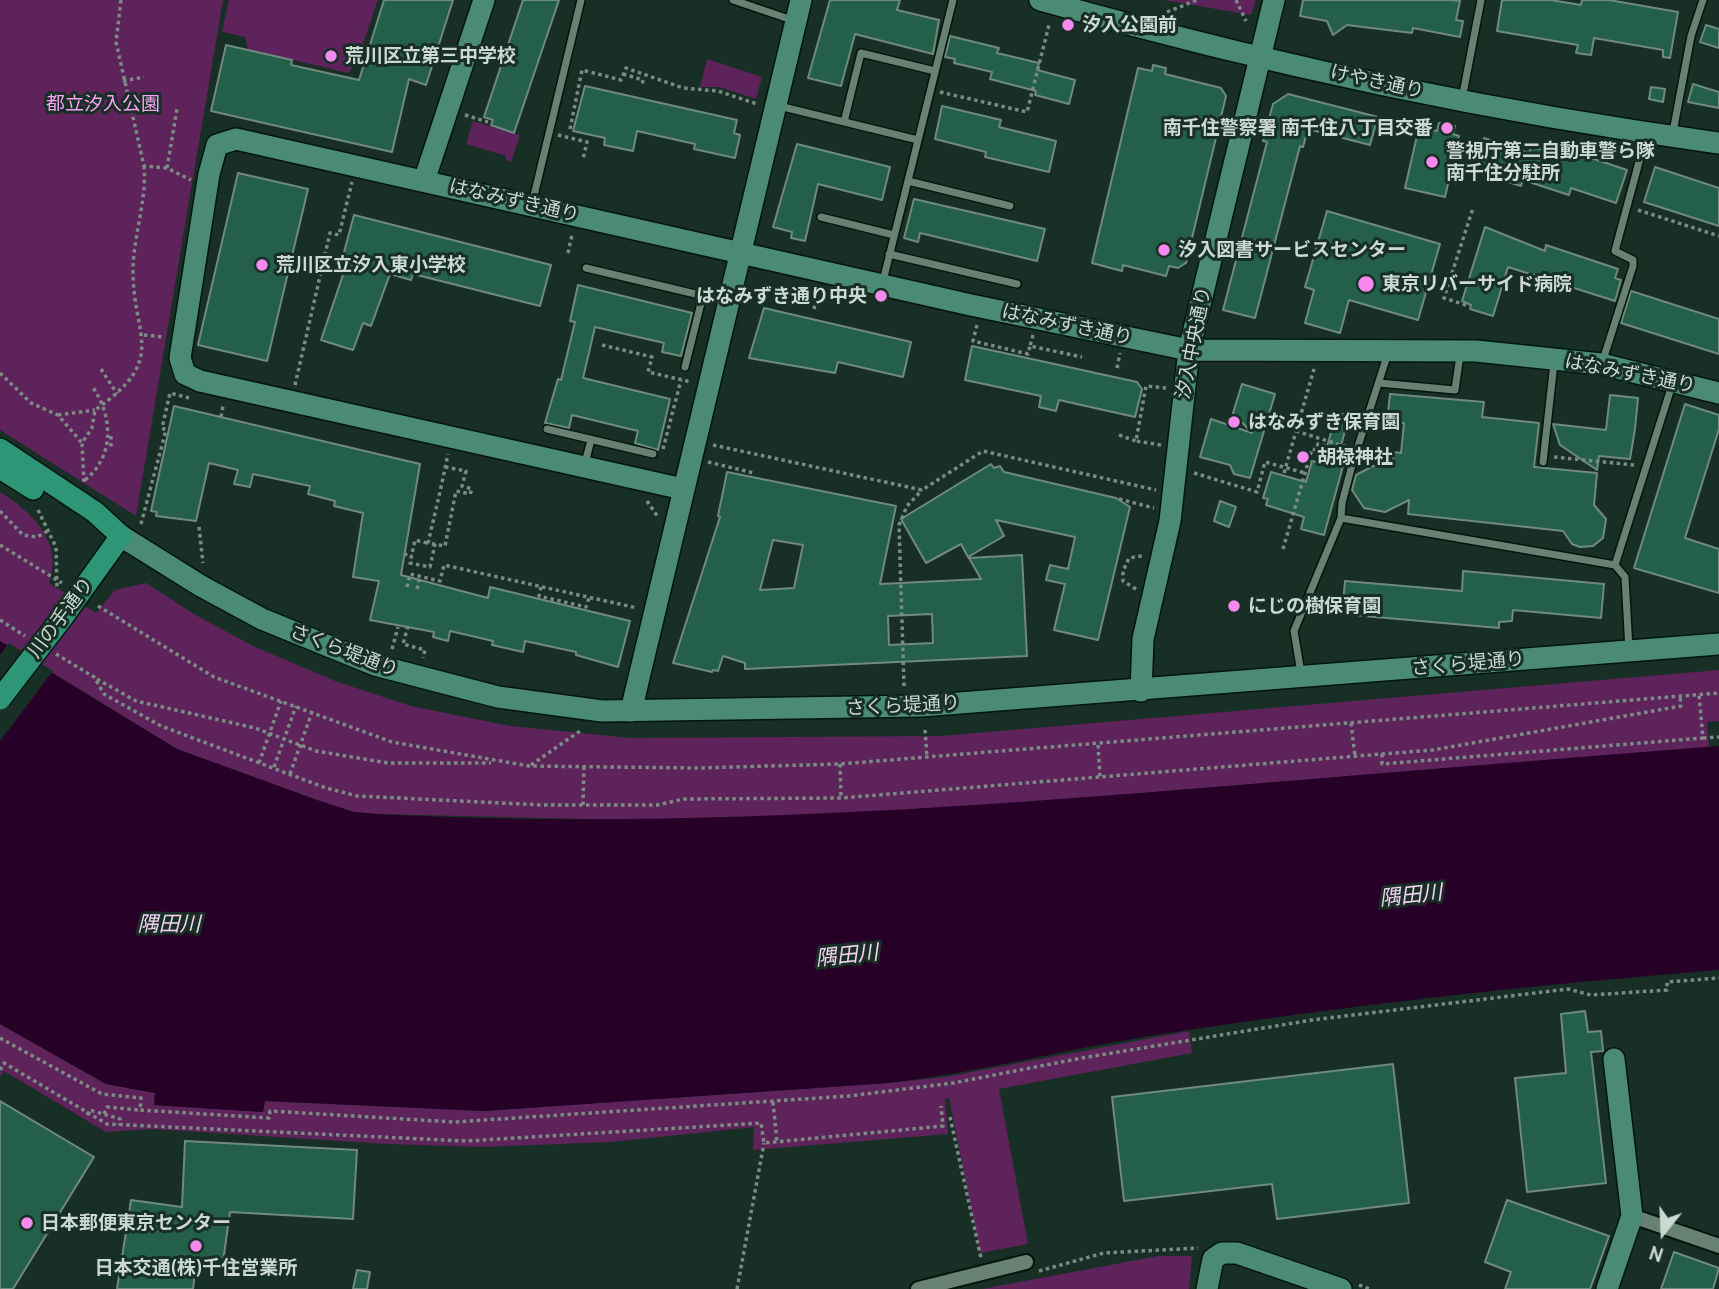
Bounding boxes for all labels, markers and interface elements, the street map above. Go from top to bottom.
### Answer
place label: 汐入公園前 [1082,14,1177,36]
marker: 汐入公園前 [1060,17,1076,33]
place label: 荒川区立第三中学校 [345,45,516,67]
marker: 荒川区立第三中学校 [323,48,339,64]
street label: けやき通り [1328,61,1426,103]
park label: 都立汐入公園 [46,93,160,115]
place label: 南千住警察署 南千住八丁目交番 [1163,117,1433,139]
marker: 南千住警察署 南千住八丁目交番 [1439,120,1455,136]
place label: 警視庁第二自動車警ら隊 南千住分駐所 [1446,140,1655,184]
marker: 警視庁第二自動車警ら隊 南千住分駐所 [1424,154,1440,170]
street label: はなみずき通り [447,175,581,227]
place label: 汐入図書サービスセンター [1178,239,1406,261]
marker: 汐入図書サービスセンター [1156,242,1172,258]
place label: 荒川区立汐入東小学校 [276,254,466,276]
marker: 荒川区立汐入東小学校 [254,257,270,273]
place label: 東京リバーサイド病院 [1382,273,1572,295]
marker: 東京リバーサイド病院 [1356,274,1376,294]
place label: はなみずき通り中央 [696,285,867,307]
street label: 汐入中央通り [1172,285,1216,401]
marker: はなみずき通り中央 [873,288,889,304]
street label: はなみずき通り [1000,300,1134,350]
street label: はなみずき通り [1563,350,1697,398]
place label: はなみずき保育園 [1248,411,1400,433]
marker: はなみずき保育園 [1226,414,1242,430]
place label: 胡禄神社 [1317,446,1393,468]
marker: 胡禄神社 [1295,449,1311,465]
street label: 川の手通り [23,573,99,663]
place label: にじの樹保育園 [1248,595,1381,617]
marker: にじの樹保育園 [1226,598,1242,614]
street label: さくら堤通り [287,620,401,682]
street label: さくら堤通り [1410,648,1526,680]
street label: さくら堤通り [845,692,961,720]
water label: 隅田川 [1378,880,1444,912]
water label: 隅田川 [138,912,200,938]
water label: 隅田川 [814,940,880,972]
north arrow [1628,1198,1698,1268]
place label: 日本郵便東京センター [41,1212,231,1234]
marker: 日本郵便東京センター [19,1215,35,1231]
marker: 日本交通(株)千住営業所 [188,1238,204,1254]
text: N [1646,1240,1666,1266]
place label: 日本交通(株)千住営業所 [95,1257,297,1279]

